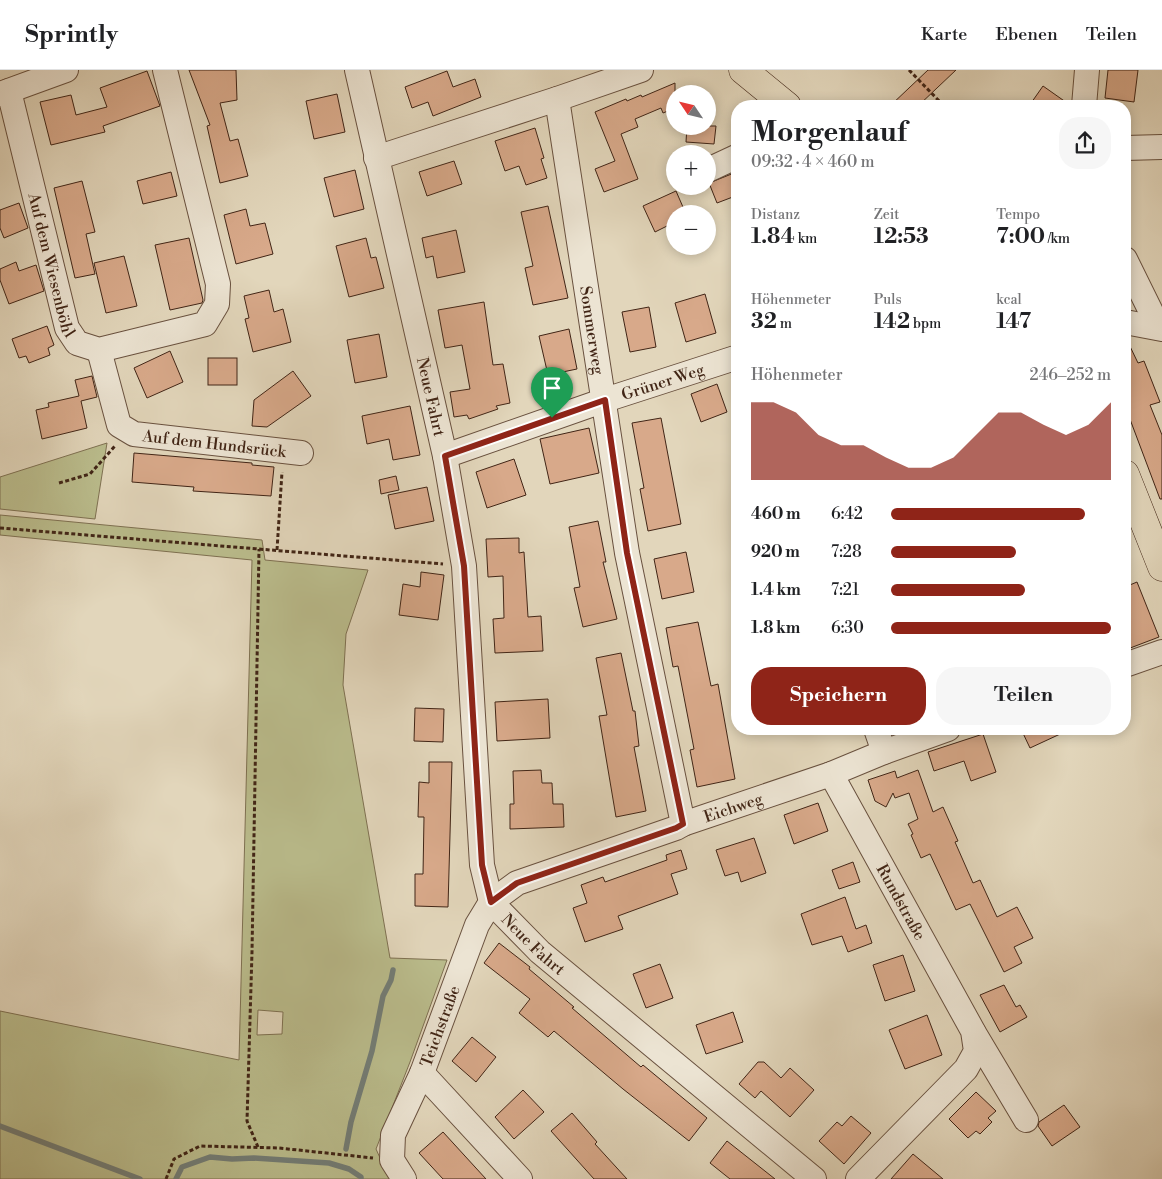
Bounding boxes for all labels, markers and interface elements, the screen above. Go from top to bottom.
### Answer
text: Sprintly [25,20,118,50]
text: Karte [921,23,967,46]
text: Ebenen [995,23,1058,46]
text: Teilen [1086,23,1137,46]
north arrow [666,85,716,135]
map controls [666,85,716,255]
text: Morgenlauf [751,115,907,150]
button: share [1059,117,1111,169]
button: + [666,145,716,195]
text: 09:32 · 4 × 460 m [751,152,875,172]
street label: Auf dem Wiesenböhl [23,190,80,342]
button: − [666,205,716,255]
text: Distanz [751,206,800,224]
text: Zeit [874,206,899,224]
text: Tempo [996,206,1040,224]
text: 1.84 [751,224,795,250]
text: 12:53 [874,224,929,250]
text: 7:00 [996,224,1045,250]
text: km [795,230,817,248]
text: /km [1045,230,1070,248]
street label: Sommerweg [575,285,608,377]
text: Höhenmeter [751,291,831,309]
text: Puls [874,291,902,309]
text: kcal [996,291,1022,309]
text: 32 [751,309,777,335]
text: 142 [874,309,910,335]
text: 147 [996,309,1031,335]
text: m [777,315,792,333]
text: bpm [910,315,941,333]
street label: Neue Fahrt [412,355,449,439]
street label: Grüner Weg [619,359,708,405]
text: Höhenmeter [751,365,843,385]
text: 246–252 m [1030,365,1111,385]
pin [531,367,573,418]
icon: arrive [538,374,566,402]
street label: Auf dem Hundsrück [141,426,289,462]
text: 460 m [751,504,801,524]
text: 6:42 [831,504,863,524]
text: 920 m [751,542,800,562]
text: 7:28 [831,542,862,562]
text: 1.4 km [751,580,801,600]
text: 7:21 [831,580,859,600]
text: 1.8 km [751,618,800,638]
text: 6:30 [831,618,864,638]
button: Speichern [751,667,926,725]
button: Teilen [936,667,1111,725]
street label: Eichweg [701,789,766,827]
street label: Rundstraße [872,861,930,944]
street label: Neue Fahrt [497,910,569,980]
street label: Teichstraße [416,983,465,1070]

